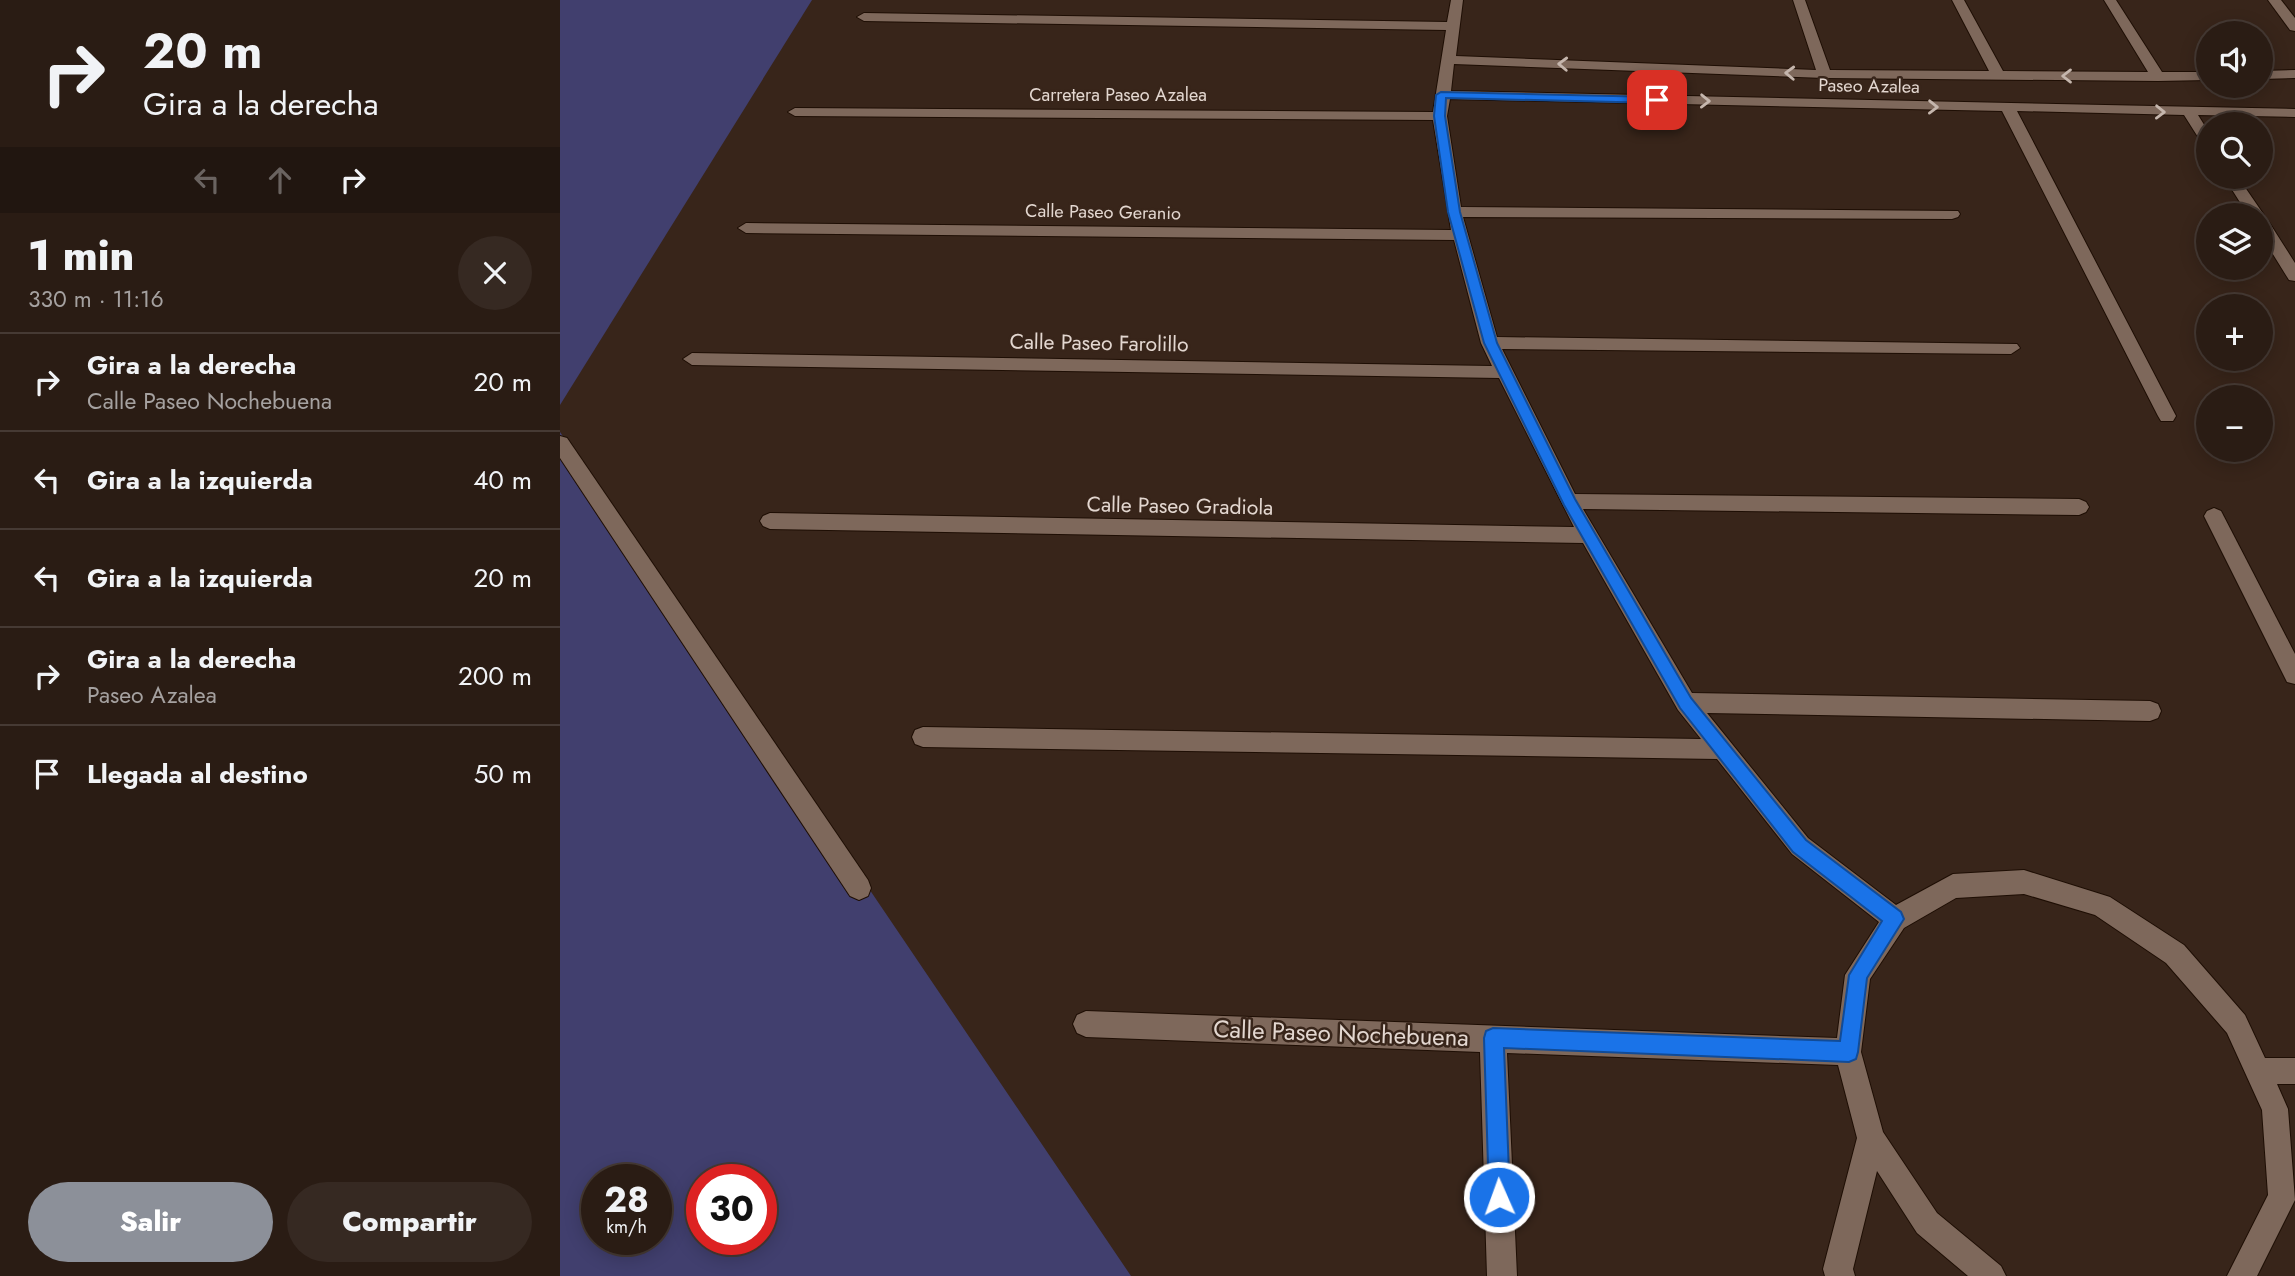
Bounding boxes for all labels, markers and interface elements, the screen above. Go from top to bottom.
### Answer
text: 20 m [143,16,262,86]
map controls [2196,21,2273,462]
button: sound [2196,21,2273,98]
icon: right [28,28,119,119]
one-way arrow [1557,56,1568,72]
one-way arrow [1785,65,1796,80]
one-way arrow [2061,68,2072,84]
pin [1627,70,1687,130]
street label: Paseo Azalea [1818,72,1920,100]
text: Gira a la derecha [143,81,379,127]
icon: arrive [1638,81,1676,119]
street label: Carretera Paseo Azalea [1029,82,1207,108]
one-way arrow [1701,93,1711,109]
one-way arrow [1928,99,1939,114]
one-way arrow [2155,104,2166,119]
button: search [2196,112,2273,189]
icon: left [188,161,226,199]
icon: ahead [261,161,299,199]
icon: right [334,161,372,199]
street label: Calle Paseo Geranio [1025,198,1181,226]
button: layers [2196,203,2273,280]
text: 1 min [28,225,134,286]
button: close [458,236,532,310]
text: 330 m · 11:16 [28,282,164,316]
button: + [2196,294,2273,371]
street label: Calle Paseo Farolillo [1009,326,1189,360]
text: Gira a la derecha [87,346,296,384]
icon: right [28,363,66,401]
text: 20 m [474,363,532,401]
text: Calle Paseo Nochebuena [87,384,332,418]
button: − [2196,385,2273,462]
icon: left [28,461,66,499]
text: Gira a la izquierda [87,461,313,499]
text: 40 m [473,461,532,499]
street label: Calle Paseo Gradiola [1086,489,1274,523]
icon: left [28,559,66,597]
text: Gira a la izquierda [87,559,313,597]
text: 20 m [474,559,532,597]
text: Gira a la derecha [87,640,296,678]
icon: right [28,657,66,695]
text: 200 m [458,657,532,695]
text: Paseo Azalea [87,678,217,712]
icon: arrive [28,755,66,793]
text: Llegada al destino [87,755,308,793]
text: 50 m [474,755,532,793]
street label: Calle Paseo Nochebuena [1213,1011,1469,1055]
position arrow [1462,1160,1536,1234]
speed limit sign: 30 [686,1164,777,1255]
text: 28 [604,1175,649,1225]
button: Salir [28,1182,273,1262]
button: Compartir [287,1182,532,1262]
text: km/h [606,1214,647,1240]

